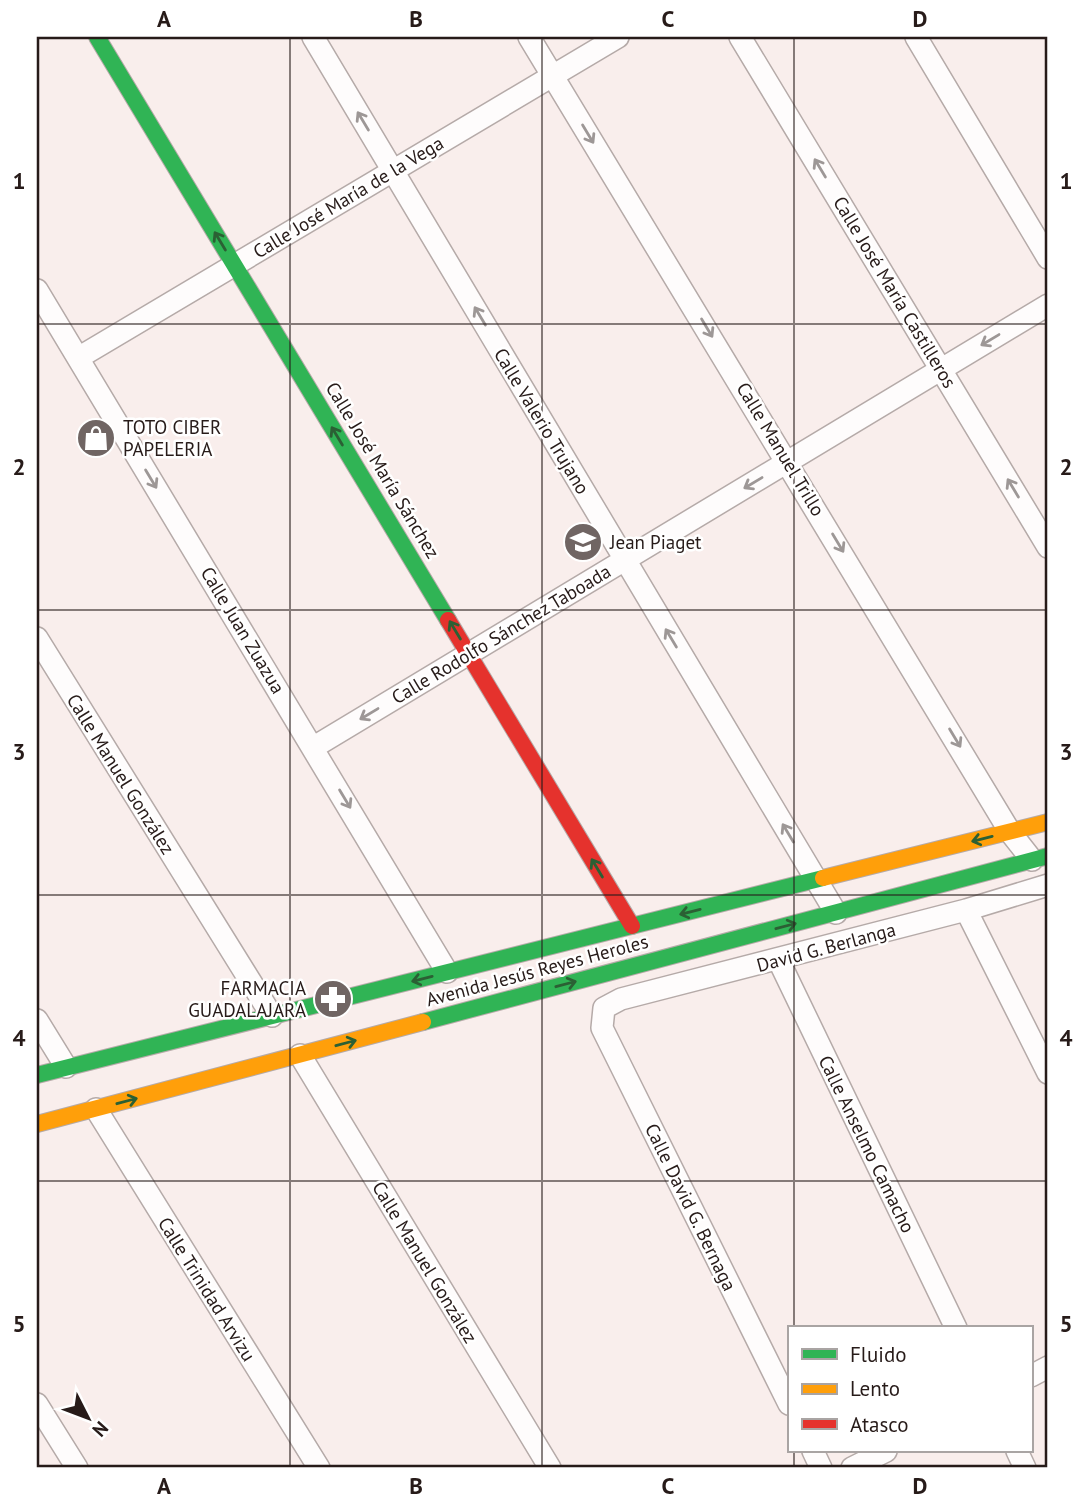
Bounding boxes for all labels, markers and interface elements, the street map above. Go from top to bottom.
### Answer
text: A [157,4,171,33]
text: B [409,4,423,33]
text: C [662,4,675,33]
text: D [913,4,927,33]
one-way arrow [356,111,370,131]
one-way arrow [582,123,596,143]
street label: Calle José María de la Vega [248,131,448,263]
one-way arrow [813,158,827,178]
text: 1 [12,166,26,195]
text: 1 [1059,166,1073,195]
street label: Calle José María Castilleros [828,192,962,392]
one-way arrow [213,231,227,251]
one-way arrow [472,307,486,327]
one-way arrow [701,317,715,337]
one-way arrow [981,333,1000,348]
street label: Calle Valerio Trujano [489,344,595,498]
street label: Calle José María Sánchez [321,377,445,563]
street label: Calle Manuel Trillo [732,378,830,520]
place label: TOTO CIBER PAPELERIA [123,415,221,461]
shop icon: TOTO CIBER PAPELERIA [75,417,117,459]
one-way arrow [330,426,344,446]
text: 2 [12,452,26,481]
text: 2 [1059,452,1073,481]
one-way arrow [145,468,159,488]
one-way arrow [744,477,764,491]
one-way arrow [1006,479,1020,499]
school or university icon: Jean Piaget [562,521,604,563]
place label: Jean Piaget [609,530,702,554]
one-way arrow [831,533,845,553]
street label: Calle Rodolfo Sánchez Taboada [387,559,615,709]
street label: Calle Juan Zuazua [196,562,290,698]
one-way arrow [447,621,461,641]
one-way arrow [664,628,678,648]
street label: Calle Manuel González [62,689,180,859]
one-way arrow [360,707,380,721]
one-way arrow [948,728,962,748]
text: 3 [12,737,26,766]
text: 3 [1059,737,1073,766]
one-way arrow [338,789,352,809]
one-way arrow [781,824,795,844]
one-way arrow [971,833,994,846]
one-way arrow [589,858,603,878]
one-way arrow [679,906,702,919]
street label: David G. Berlanga [754,917,898,977]
one-way arrow [774,919,797,932]
street label: Avenida Jesús Reyes Heroles [423,929,651,1011]
one-way arrow [411,972,434,986]
place label: FARMACIA GUADALAJARA [188,976,306,1022]
one-way arrow [554,977,577,990]
pharmacy icon: FARMACIA GUADALAJARA [312,978,354,1020]
text: 4 [12,1023,26,1052]
text: 4 [1059,1023,1073,1052]
one-way arrow [335,1036,357,1049]
street label: Calle Anselmo Camacho [814,1051,920,1237]
one-way arrow [115,1094,137,1107]
street label: Calle David G. Bernaga [640,1119,742,1295]
street label: Calle Manuel González [367,1177,483,1347]
street label: Calle Trinidad Arvizu [153,1212,261,1366]
text: 5 [12,1309,26,1338]
text: 5 [1059,1309,1073,1338]
legend [788,1326,1032,1452]
text: Fluido [850,1341,907,1368]
text: Lento [850,1375,900,1402]
north arrow [52,1382,122,1452]
text: Atasco [850,1411,909,1438]
text: N [88,1417,114,1442]
text: A [157,1471,171,1500]
text: B [409,1471,423,1500]
text: C [662,1471,675,1500]
text: D [913,1471,927,1500]

